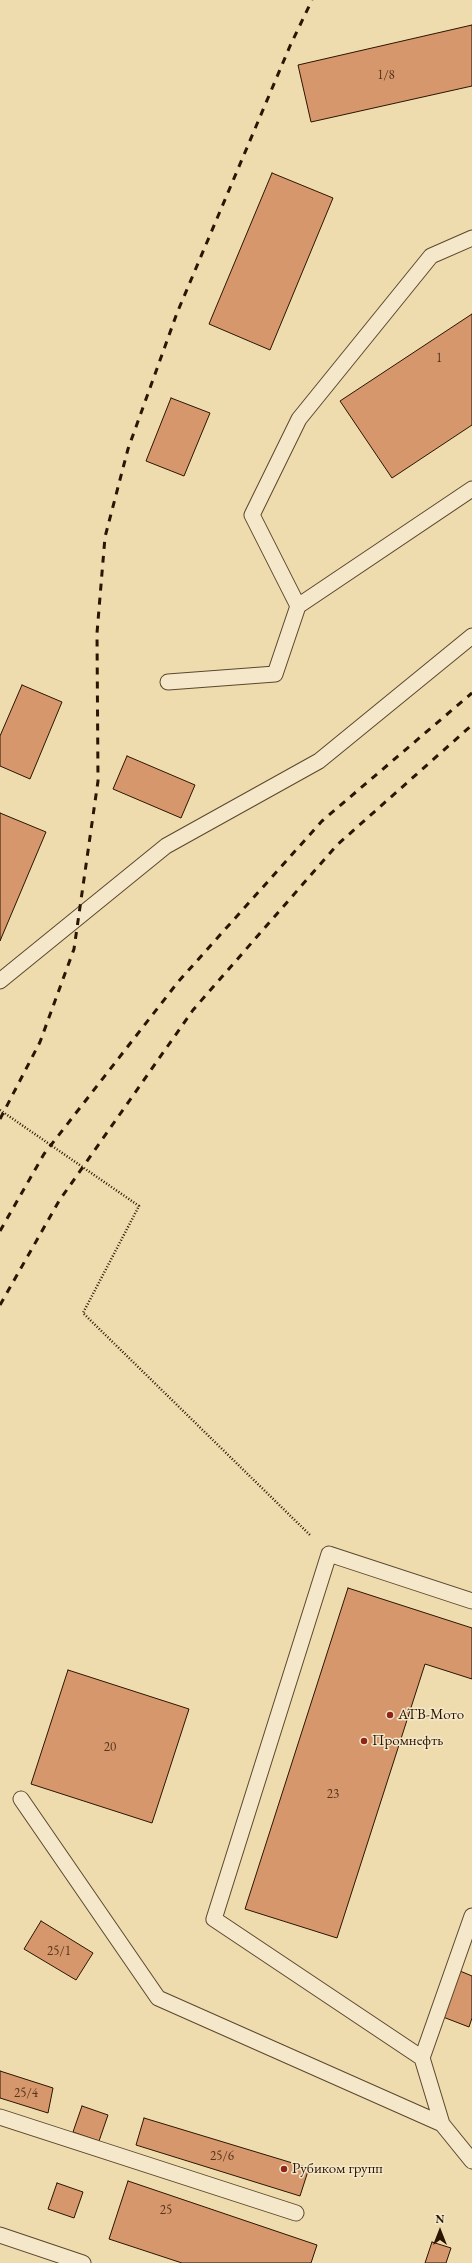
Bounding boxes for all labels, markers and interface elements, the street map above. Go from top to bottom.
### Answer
house number: 1/8 [377,67,395,83]
house number: 1 [436,350,442,366]
place label: АТВ-Мото [398,1706,464,1724]
marker: АТВ-Мото [385,1710,395,1720]
place label: Промнефть [372,1732,443,1750]
marker: Промнефть [359,1736,369,1746]
house number: 20 [104,1739,116,1755]
house number: 23 [327,1786,339,1802]
house number: 25/1 [47,1943,71,1959]
house number: 25/4 [14,2085,38,2101]
house number: 25/6 [210,2148,234,2164]
place label: Рубиком групп [292,2160,383,2178]
marker: Рубиком групп [279,2164,289,2174]
house number: 25 [160,2202,172,2218]
north arrow [420,2211,460,2251]
text: N [436,2212,444,2226]

